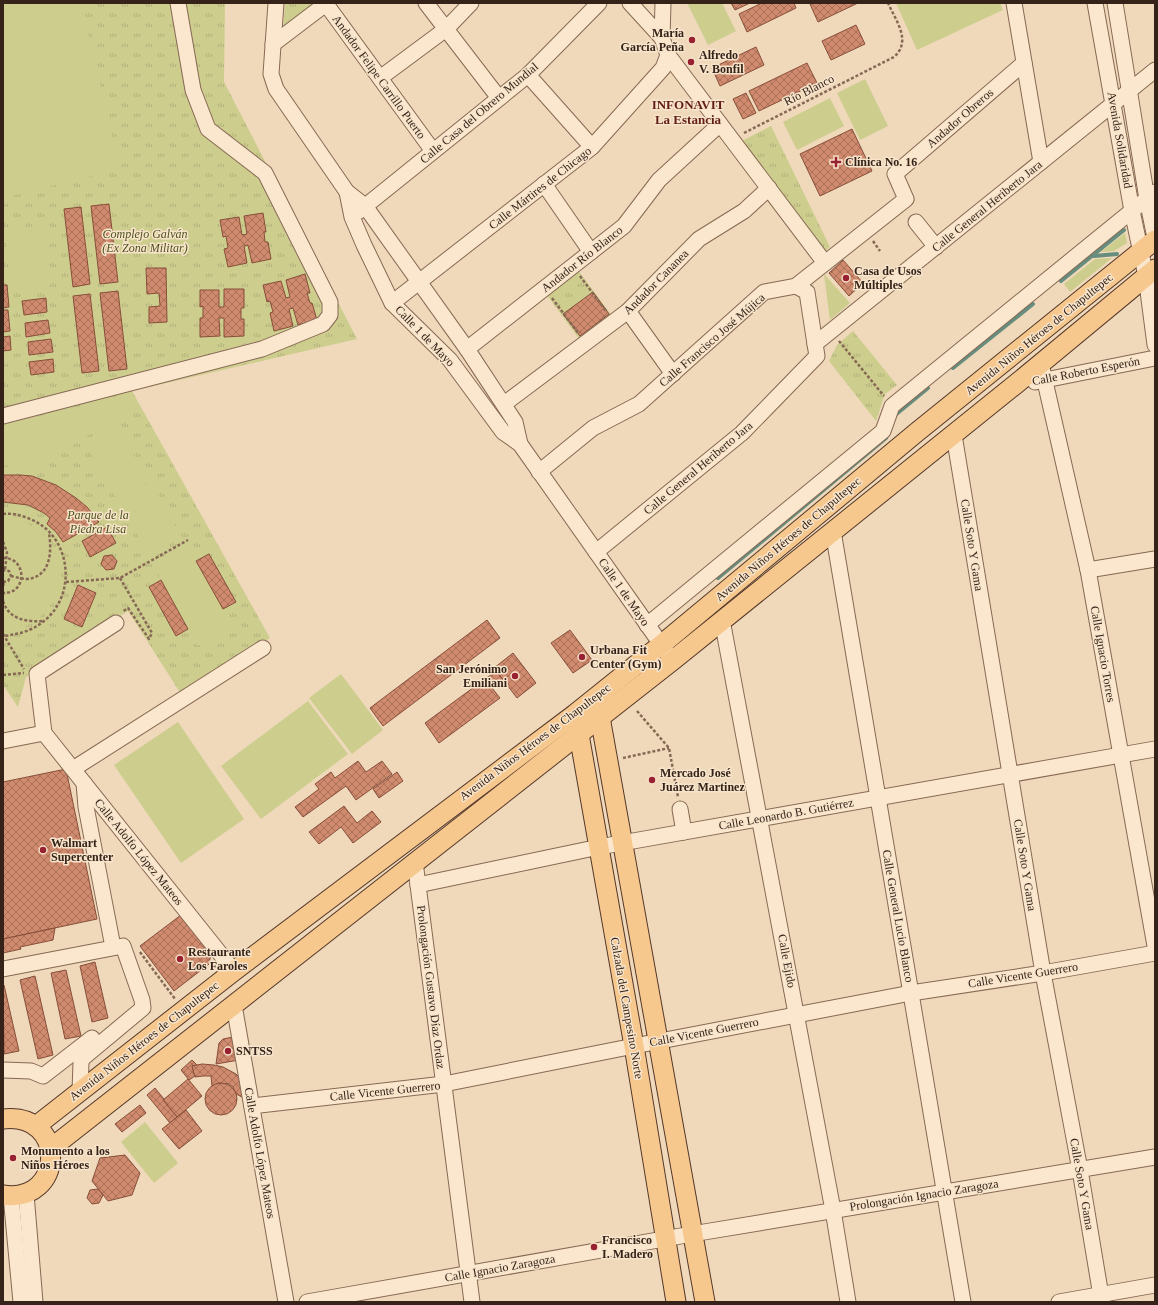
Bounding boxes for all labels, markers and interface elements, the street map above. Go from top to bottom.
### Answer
street label: Andador Felipe Carrillo Puerto [329,12,429,142]
place label: María García Peña [621,26,684,54]
marker: María García Peña [687,35,697,45]
place label: Alfredo V. Bonfil [699,48,744,76]
marker: Alfredo V. Bonfil [686,57,696,67]
street label: Calle Casa del Obrero Mundial [417,59,541,167]
street label: Río Blanco [782,71,836,109]
street label: Andador Obreros [924,85,996,151]
street label: Avenida Solidaridad [1105,90,1135,190]
district label: INFONAVIT La Estancia [652,97,725,127]
street label: Calle Mártires de Chicago [486,144,594,232]
place label: Clínica No. 16 [845,155,917,169]
marker: Clínica No. 16 [830,156,842,168]
street label: Calle General Heriberto Jara [929,157,1045,255]
street label: Andador Río Blanco [539,223,625,295]
park label: Complejo Galván (Ex Zona Militar) [102,227,188,255]
street label: Andador Cananea [621,246,692,317]
place label: Casa de Usos Múltiples [854,264,922,292]
street label: Avenida Niños Héroes de Chapultepec [962,270,1116,398]
marker: Casa de Usos Múltiples [841,273,851,283]
street label: Calle Francisco José Mújica [656,290,768,390]
street label: Calle 1 de Mayo [392,302,458,370]
street label: Calle Roberto Esperón [1031,354,1141,388]
street label: Calle General Heriberto Jara [641,418,756,518]
street label: Avenida Niños Héroes de Chapultepec [712,474,864,604]
street label: Calle Soto Y Gama [958,498,986,593]
park label: Parque de la Piedra Lisa [66,508,129,536]
street label: Calle 1 de Mayo [595,555,653,629]
street label: Calle Ignacio Torres [1088,605,1118,704]
place label: Urbana Fit Center (Gym) [590,643,661,671]
marker: Urbana Fit Center (Gym) [577,652,587,662]
place label: San Jerónimo Emiliani [436,662,508,690]
marker: San Jerónimo Emiliani [510,671,520,681]
street label: Avenida Niños Héroes de Chapultepec [457,681,613,803]
place label: Mercado José Juárez Martinez [660,766,745,794]
marker: Mercado José Juárez Martinez [647,775,657,785]
street label: Calle Leonardo B. Gutiérrez [718,795,854,833]
street label: Calle Adolfo López Mateos [92,796,186,908]
street label: Calle Soto Y Gama [1011,818,1039,913]
place label: Walmart Supercenter [51,836,114,864]
marker: Walmart Supercenter [38,845,48,855]
street label: Calle General Lucio Blanco [879,849,917,983]
street label: Prolongación Gustavo Díaz Ordaz [414,904,448,1070]
street label: Calle Ejido [775,933,799,989]
street label: Calzada del Campesino Norte [608,936,646,1080]
place label: Restaurante Los Faroles [188,945,251,973]
marker: Restaurante Los Faroles [175,954,185,964]
street label: Calle Vicente Guerrero [967,959,1079,991]
street label: Avenida Niños Héroes de Chapultepec [67,978,221,1104]
street label: Calle Vicente Guerrero [648,1015,760,1049]
place label: SNTSS [236,1044,273,1058]
marker: SNTSS [223,1046,233,1056]
street label: Calle Vicente Guerrero [329,1078,441,1104]
street label: Calle Adolfo López Mateos [242,1086,278,1220]
street label: Calle Soto Y Gama [1067,1137,1097,1232]
place label: Monumento a los Niños Héroes [21,1144,110,1172]
marker: Monumento a los Niños Héroes [8,1153,18,1163]
street label: Prolongación Ignacio Zaragoza [849,1176,1000,1214]
place label: Francisco I. Madero [602,1233,653,1261]
marker: Francisco I. Madero [589,1242,599,1252]
street label: Calle Ignacio Zaragoza [444,1251,557,1285]

